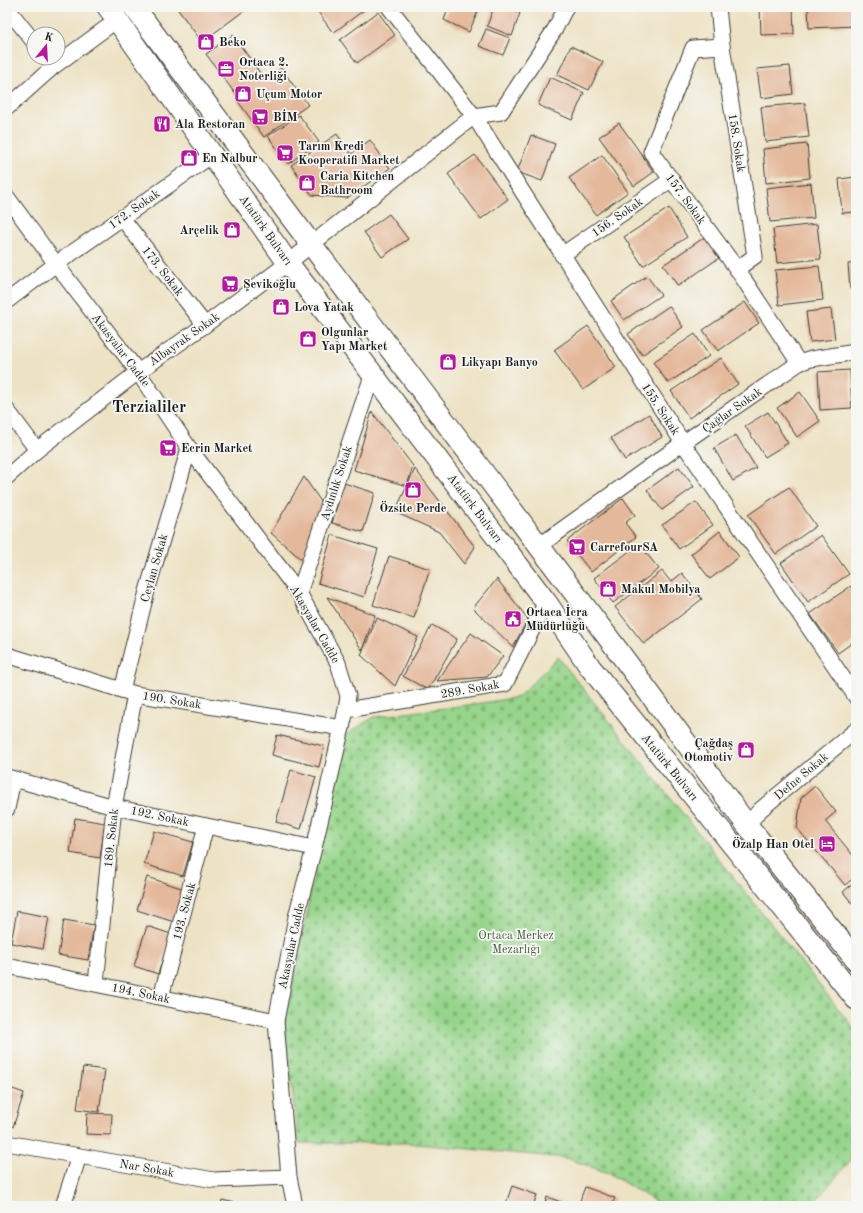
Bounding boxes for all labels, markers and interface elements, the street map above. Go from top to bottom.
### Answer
north arrow [26,26,66,66]
text: K [43,31,55,45]
shop icon: Beko [196,32,216,52]
place label: Beko [219,37,246,49]
place label: Ortaca 2. Noterliği [239,57,289,83]
office icon: Ortaca 2. Noterliği [216,59,236,79]
shop icon: Uçum Motor [233,84,253,104]
place label: Uçum Motor [256,89,322,101]
supermarket icon: BİM [250,107,270,127]
place label: BİM [273,109,298,124]
street label: 158. Sokak [725,113,748,173]
restaurant icon: Ala Restoran [152,114,172,134]
place label: Ala Restoran [175,119,246,131]
place label: Tarım Kredi Kooperatifi Market [298,141,400,167]
supermarket icon: Tarım Kredi Kooperatifi Market [275,143,295,163]
shop icon: En Nalbur [179,148,199,168]
place label: En Nalbur [202,153,257,165]
place label: Caria Kitchen Bathroom [320,171,394,197]
street label: 157. Sokak [663,171,708,227]
shop icon: Caria Kitchen Bathroom [297,173,317,193]
street label: 172. Sokak [107,188,162,232]
street label: Atatürk Bulvarı [237,193,294,268]
street label: 156. Sokak [589,195,645,240]
shop icon: Arçelik [222,220,242,240]
place label: Arçelik [179,225,219,237]
street label: 173. Sokak [139,245,185,299]
supermarket icon: Şevikoğlu [220,274,240,294]
place label: Şevikoğlu [243,279,296,291]
shop icon: Lova Yatak [271,297,291,317]
place label: Lova Yatak [294,302,354,314]
street label: Albayrak Sokak [147,311,222,369]
street label: Akasyalar Cadde [89,312,152,390]
place label: Olgunlar Yapı Market [321,327,388,353]
shop icon: Olgunlar Yapı Market [298,329,318,349]
shop icon: Likyapı Banyo [438,352,458,372]
place label: Likyapı Banyo [461,357,538,369]
street label: 155. Sokak [639,381,682,438]
street label: Çağlar Sokak [701,386,765,436]
district label: Terzialiler [112,400,186,416]
supermarket icon: Ecrin Market [158,438,178,458]
place label: Ecrin Market [181,443,253,455]
street label: Aydınlık Sokak [319,444,355,522]
street label: Atatürk Bulvarı [445,472,504,545]
shop icon: Özsite Perde [403,480,423,500]
place label: Özsite Perde [380,500,447,515]
street label: Ceylan Sokak [139,533,170,604]
supermarket icon: CarrefourSA [567,537,587,557]
place label: CarrefourSA [590,542,658,554]
shop icon: Makul Mobilya [598,579,618,599]
street label: Akasyalar Cadde [287,583,342,666]
place label: Makul Mobilya [621,584,700,596]
place label: Ortaca İcra Müdürlüğü [526,604,588,633]
public building icon: Ortaca İcra Müdürlüğü [503,609,523,629]
street label: 289. Sokak [440,679,500,701]
street label: 190. Sokak [142,690,202,712]
street label: Atatürk Bulvarı [639,732,700,803]
place label: Çağdaş Otomotiv [684,738,733,764]
shop icon: Çağdaş Otomotiv [736,740,756,760]
street label: Defne Sokak [773,751,831,803]
street label: 192. Sokak [129,805,190,829]
street label: 189. Sokak [103,808,121,868]
hotel icon: Özalp Han Otel [817,834,837,854]
place label: Özalp Han Otel [732,836,814,851]
street label: 193. Sokak [171,881,198,942]
street label: Akasyalar Cadde [277,901,307,990]
park label: Ortaca Merkez Mezarlığı [478,930,554,956]
street label: 194. Sokak [110,982,171,1006]
street label: Nar Sokak [119,1158,175,1180]

